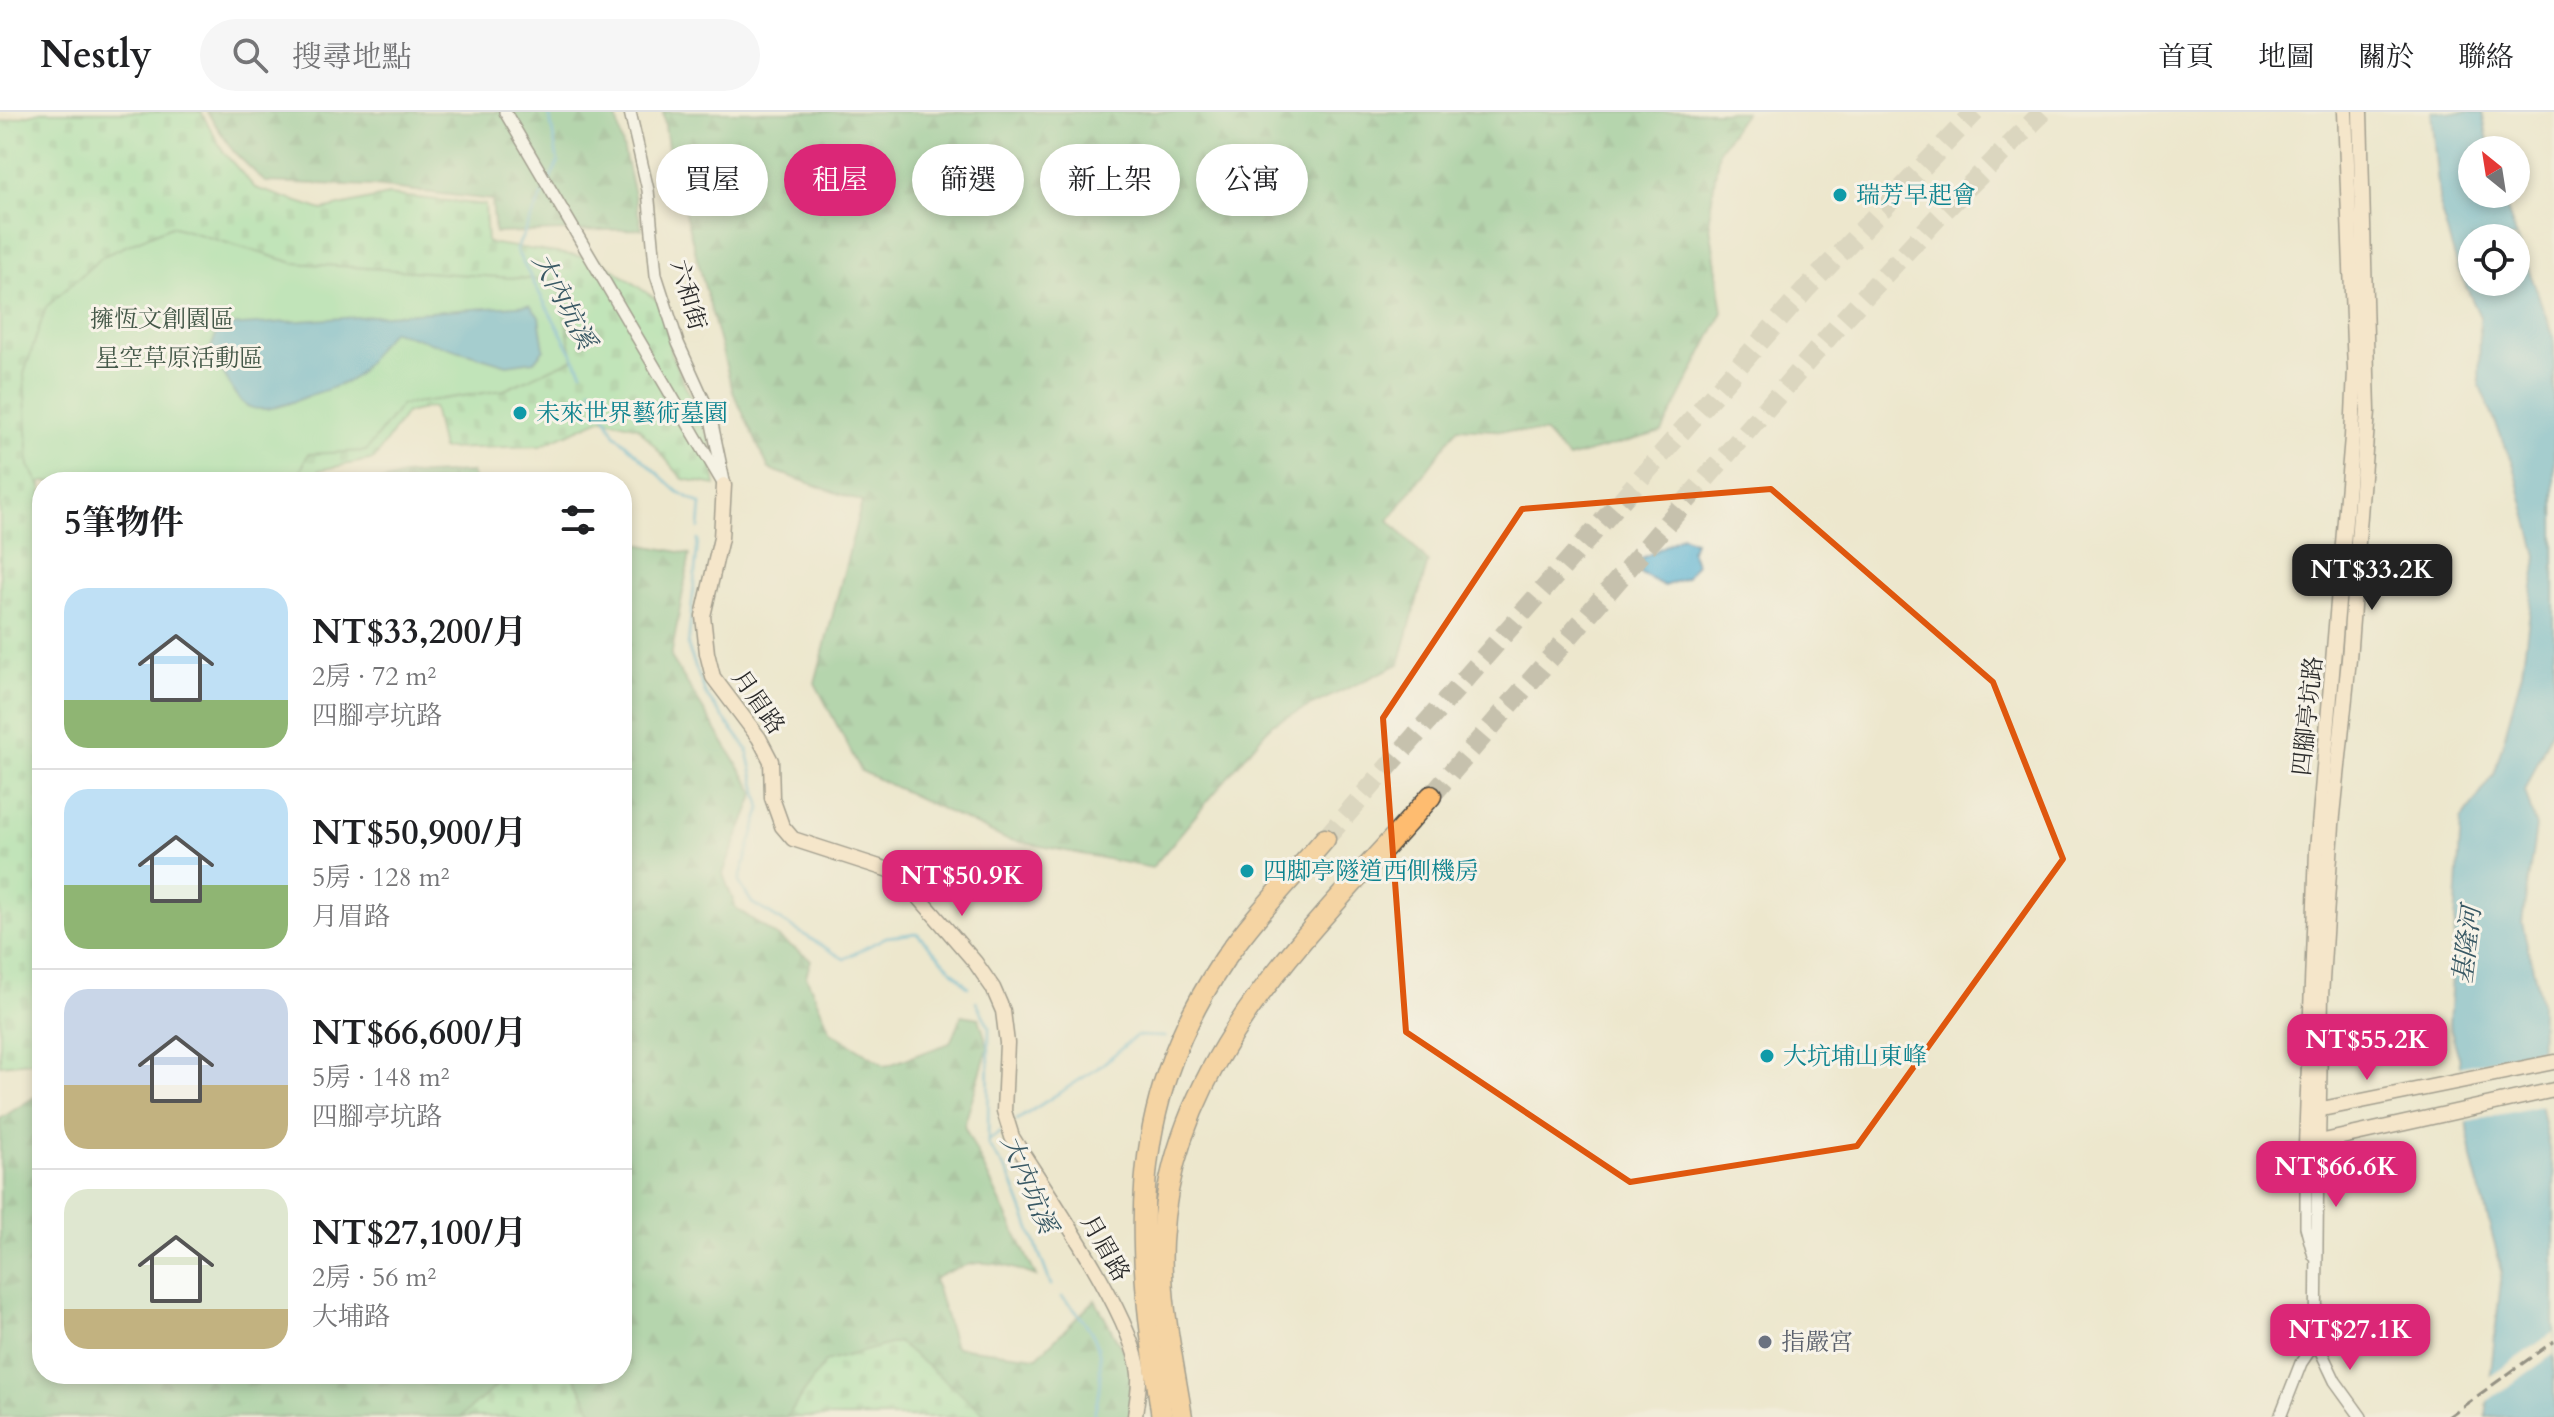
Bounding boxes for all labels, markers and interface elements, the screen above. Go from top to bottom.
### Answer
search box [200,19,760,91]
text: Nestly [40,29,152,81]
icon: search [228,33,272,77]
text: 搜尋地點 [292,37,412,78]
text: 首頁 [2158,38,2214,76]
text: 地圖 [2258,38,2314,76]
text: 關於 [2358,38,2414,76]
text: 聯絡 [2458,38,2514,76]
north arrow [2458,136,2530,208]
map controls [2458,136,2530,296]
chip: 買屋 [656,144,768,216]
chip: 租屋 [784,144,896,216]
chip: 篩選 [912,144,1024,216]
chip: 新上架 [1040,144,1180,216]
chip: 公寓 [1196,144,1308,216]
place label: 瑞芳早起會 [1856,179,1976,212]
marker: 瑞芳早起會 [1831,186,1849,204]
button: locate [2458,224,2530,296]
water label: 大內坑溪 [524,247,605,358]
street label: 六和街 [662,256,714,334]
park label: 擁恆文創園區 [90,303,234,336]
park label: 星空草原活動區 [95,342,263,375]
place label: 未來世界藝術墓園 [536,397,728,430]
marker: 未來世界藝術墓園 [511,404,529,422]
icon: filters [556,498,600,542]
text: 5筆物件 [64,500,183,546]
pin: NT$33.2K [2289,544,2455,612]
text: NT$33.2K [2310,552,2434,587]
text: NT$33,200/月 [312,609,527,655]
icon: home [128,620,224,716]
street label: 四腳亭坑路 [2285,655,2331,777]
text: 2房 · 72 m² [312,659,436,694]
street label: 月眉路 [724,663,792,741]
text: 四腳亭坑路 [312,698,442,733]
text: NT$50,900/月 [312,810,527,856]
icon: home [128,821,224,917]
pin: NT$50.9K [879,850,1045,918]
place label: 四脚亭隧道西側機房 [1263,855,1479,888]
text: NT$50.9K [900,858,1024,893]
text: 5房 · 128 m² [312,860,450,895]
marker: 四脚亭隧道西側機房 [1238,862,1256,880]
text: 月眉路 [312,899,390,934]
water label: 基隆河 [2445,900,2490,986]
text: NT$66,600/月 [312,1010,527,1056]
pin: NT$55.2K [2284,1014,2450,1082]
icon: home [128,1021,224,1117]
text: NT$55.2K [2305,1022,2429,1057]
place label: 大坑埔山東峰 [1783,1040,1927,1073]
marker: 大坑埔山東峰 [1758,1047,1776,1065]
text: 5房 · 148 m² [312,1060,450,1095]
text: 四腳亭坑路 [312,1099,442,1134]
water label: 大內坑溪 [993,1129,1067,1241]
pin: NT$66.6K [2253,1141,2419,1209]
text: NT$66.6K [2274,1149,2398,1184]
street label: 月眉路 [1073,1209,1137,1287]
text: NT$27,100/月 [312,1210,527,1256]
icon: home [128,1221,224,1317]
text: 2房 · 56 m² [312,1260,436,1295]
text: 大埔路 [312,1299,390,1334]
pin: NT$27.1K [2267,1304,2433,1372]
text: NT$27.1K [2288,1312,2412,1347]
place label: 指嚴宮 [1781,1326,1853,1359]
marker: 指嚴宮 [1756,1333,1774,1351]

